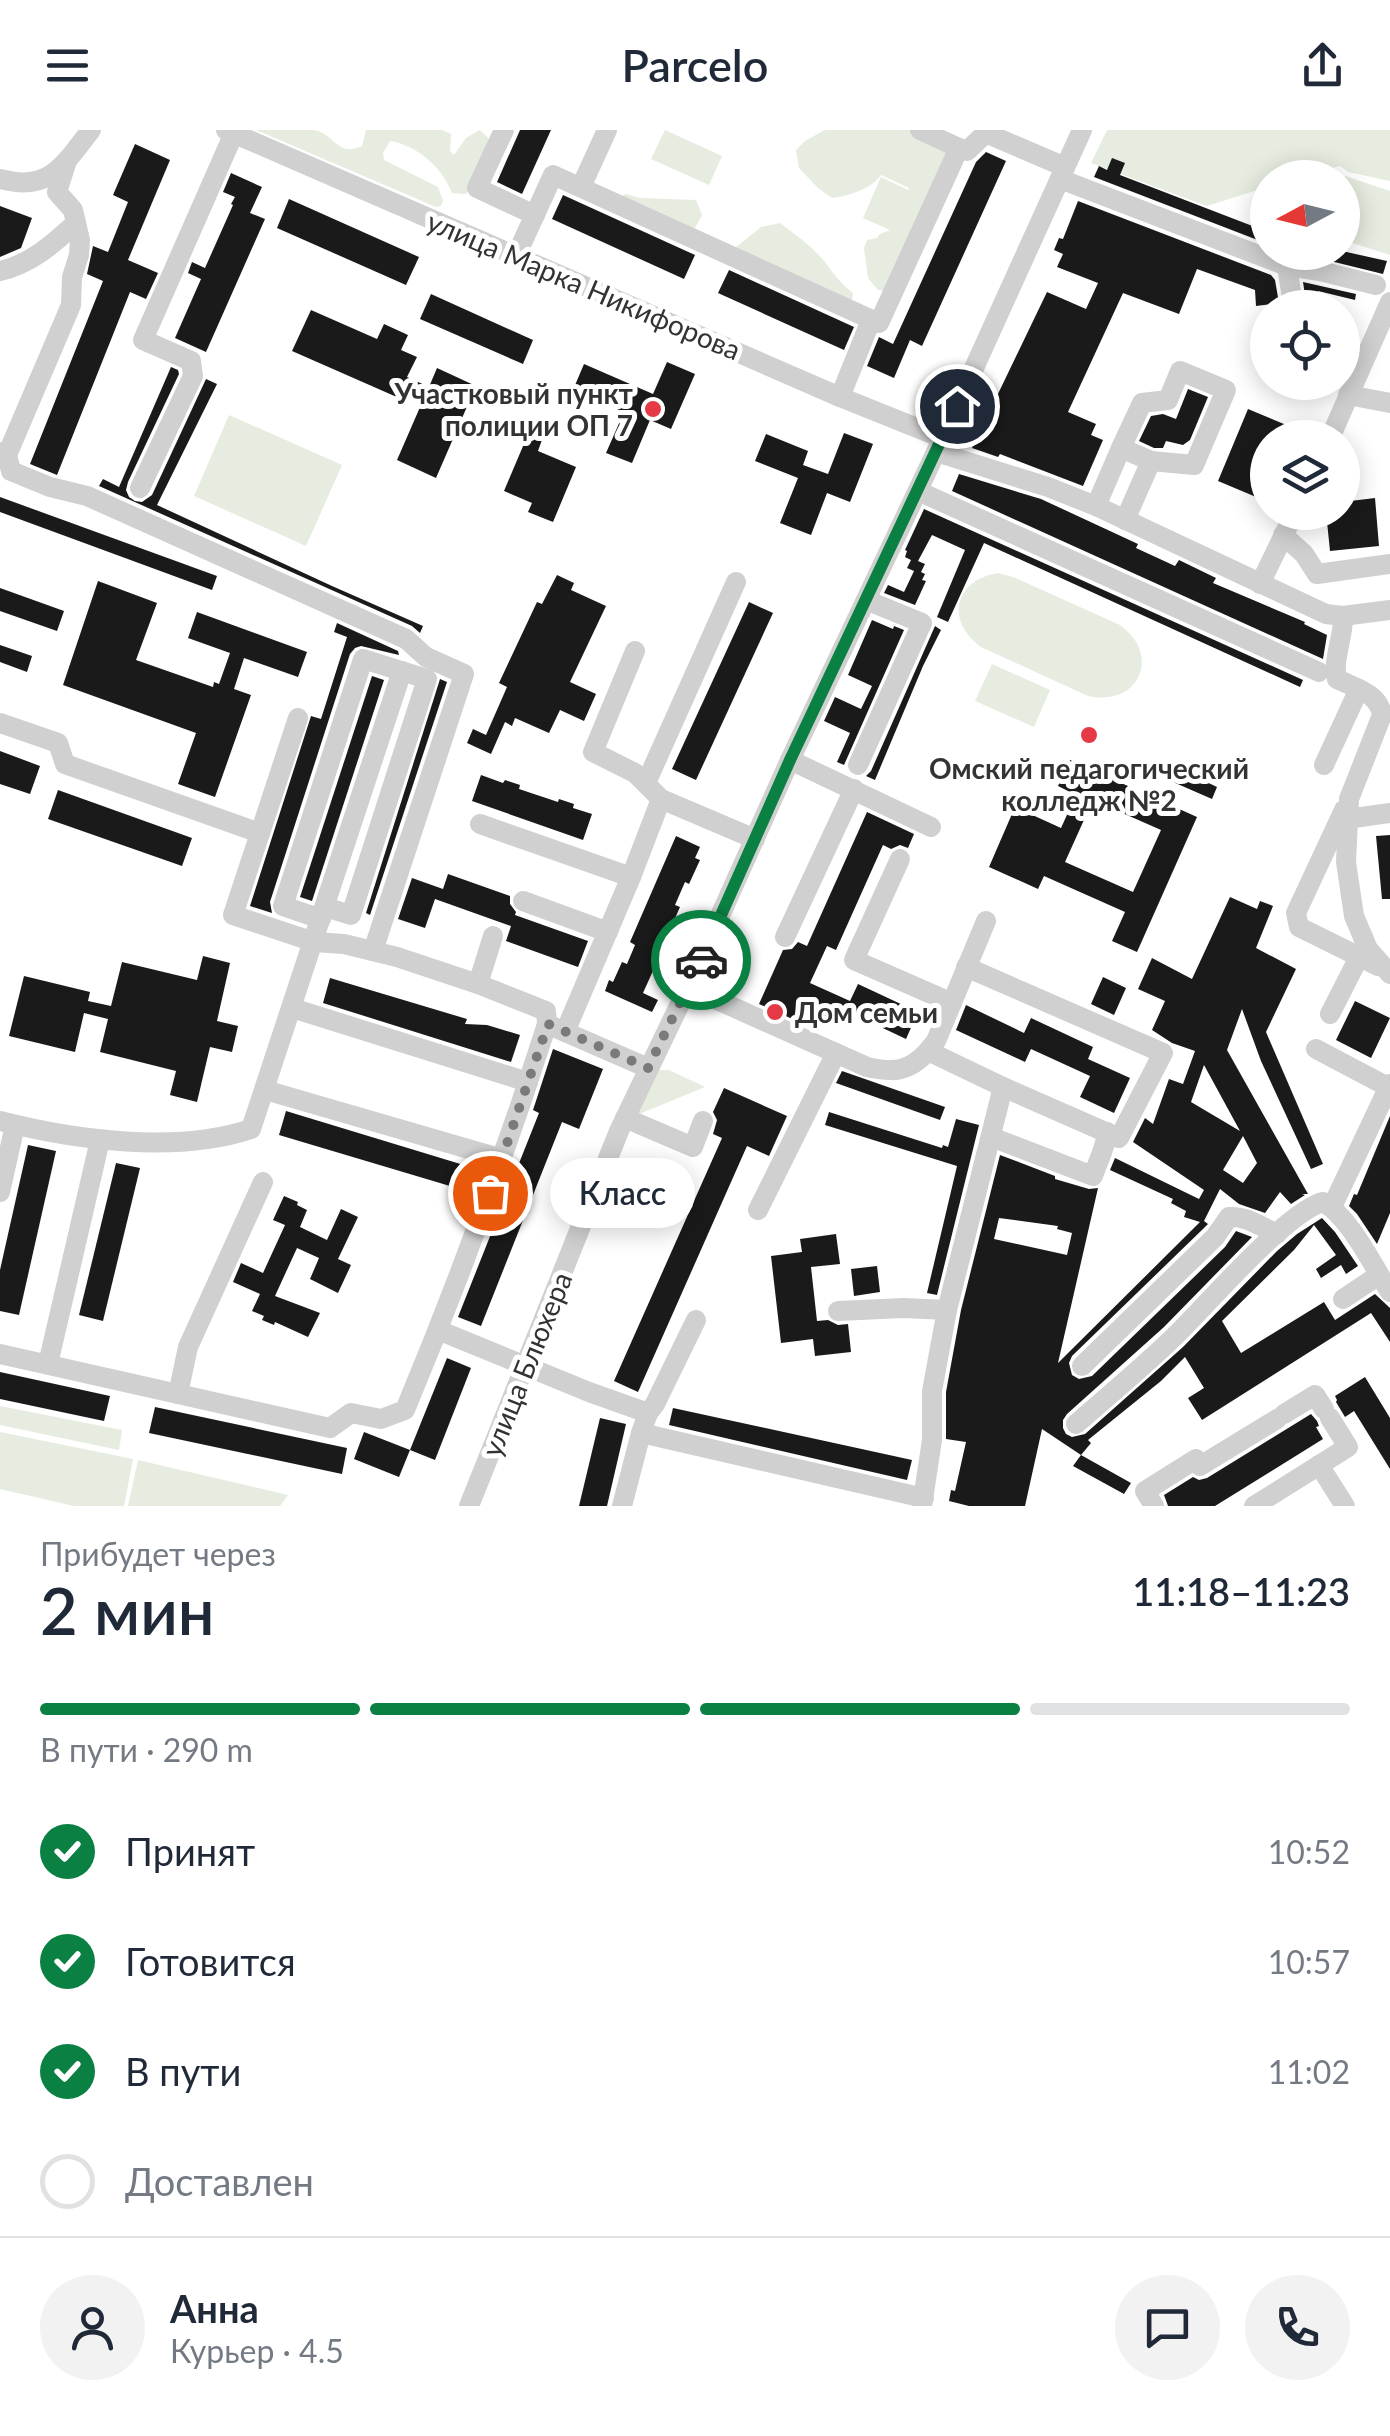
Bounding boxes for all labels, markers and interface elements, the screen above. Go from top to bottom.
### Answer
icon: menu [40,38,95,93]
text: Parcelo [622,38,768,92]
icon: share [1295,38,1350,93]
north arrow [1250,160,1360,270]
map controls [1250,160,1360,530]
street label: улица Марка Никифорова [422,203,746,367]
button: locate [1250,290,1360,400]
pin [915,364,1000,449]
place label: Участковый пункт полиции ОП 7 [394,376,634,442]
icon: home [930,379,985,434]
marker: Участковый пункт полиции ОП 7 [642,398,664,420]
button: layers [1250,420,1360,530]
marker: Омский педагогический колледж №2 [1078,724,1100,746]
place label: Омский педагогический колледж №2 [929,751,1249,817]
courier [651,910,751,1010]
icon: car [674,933,729,988]
place label: Дом семьи [795,995,938,1029]
marker: Дом семьи [764,1001,786,1023]
pin [448,1151,533,1236]
callout: Класс [550,1158,695,1228]
icon: bag [463,1166,518,1221]
text: Класс [579,1173,666,1212]
street label: улица Блюхера [474,1267,578,1461]
text: Прибудет через [40,1534,276,1573]
text: 11:18–11:23 [1132,1568,1350,1614]
text: 2 мин [40,1571,215,1649]
text: В пути · 290 m [40,1730,253,1769]
icon: check [40,1824,95,1879]
text: Принят [125,1828,255,1874]
text: 10:52 [1268,1832,1350,1871]
icon: check [40,1934,95,1989]
text: Готовится [125,1938,296,1984]
text: 10:57 [1268,1942,1350,1981]
icon: check [40,2044,95,2099]
text: В пути [125,2048,241,2094]
text: 11:02 [1268,2052,1350,2091]
text: Доставлен [125,2158,314,2204]
button: person [40,2275,145,2380]
button: chat [1115,2275,1220,2380]
button: phone [1245,2275,1350,2380]
text: Анна [170,2285,259,2331]
text: Курьер · 4.5 [170,2331,344,2370]

